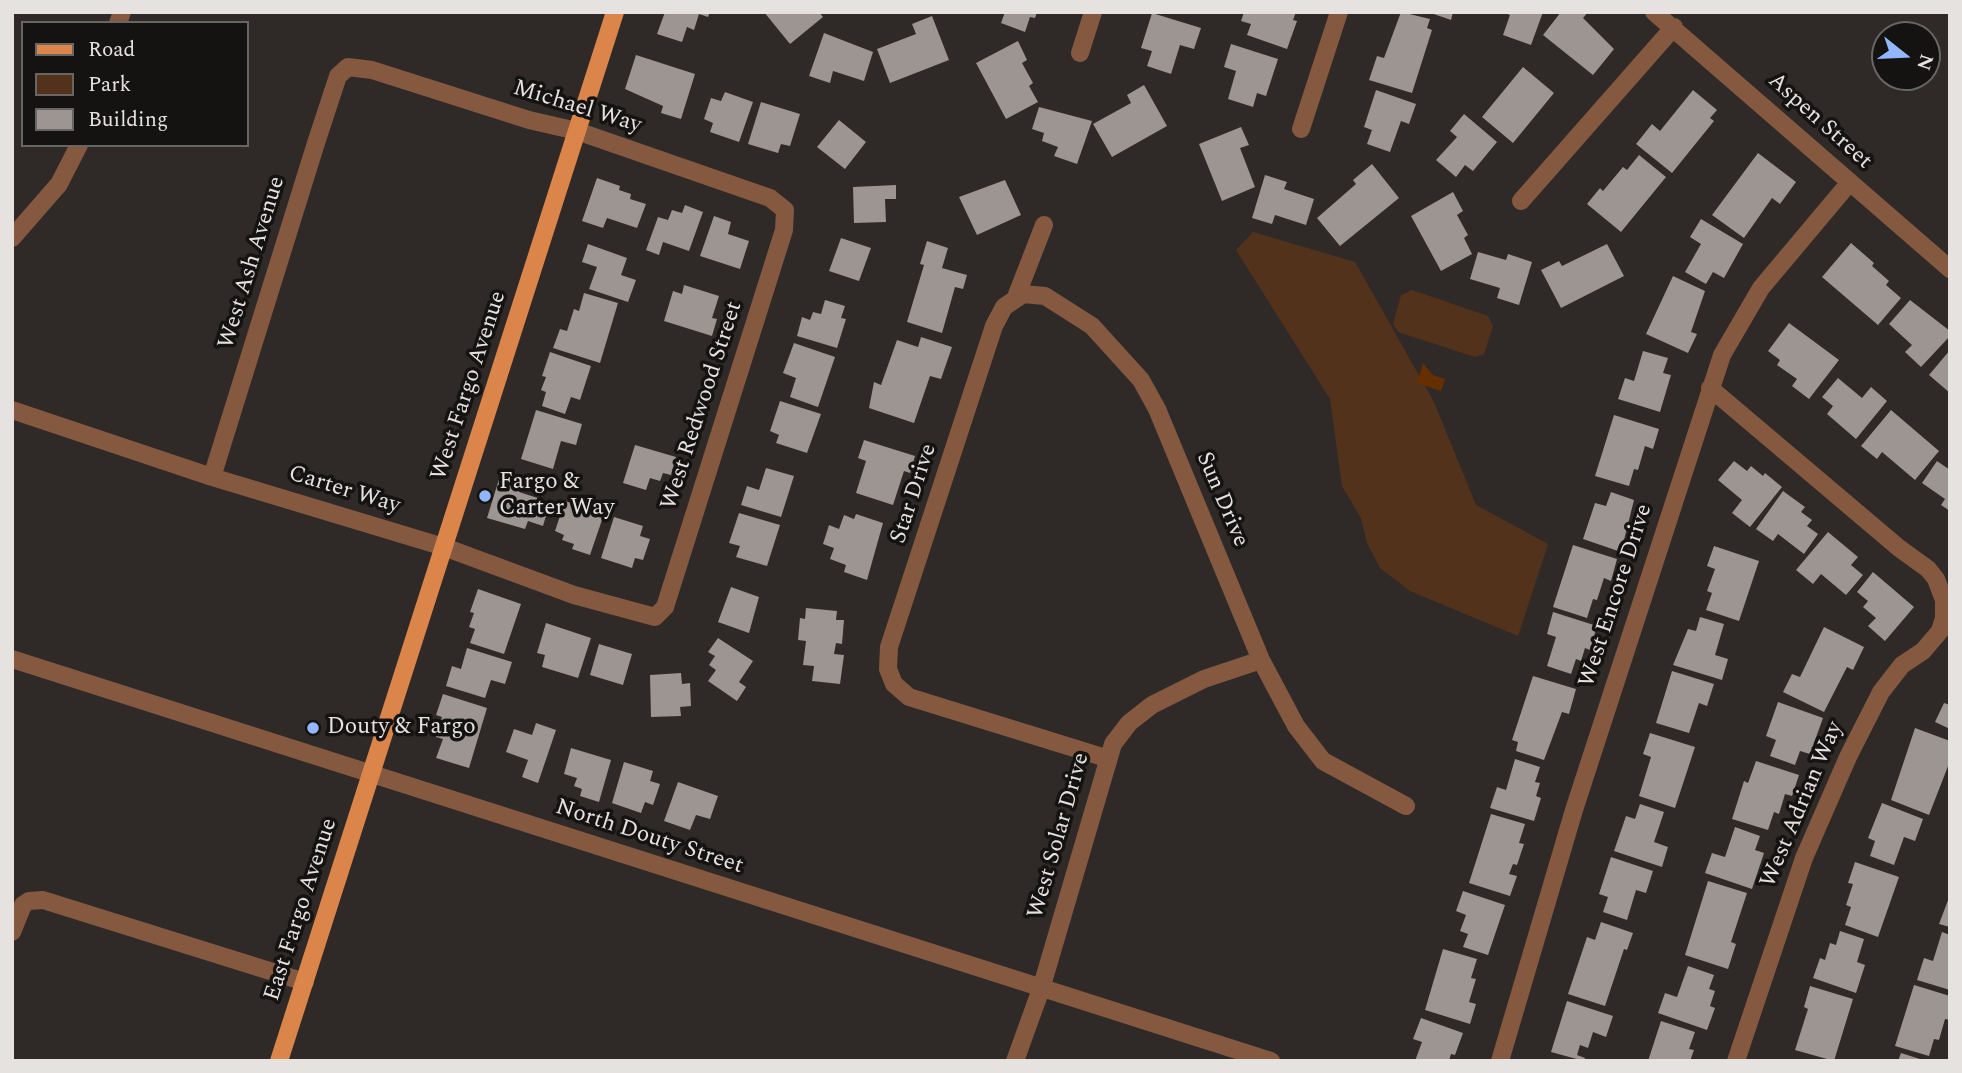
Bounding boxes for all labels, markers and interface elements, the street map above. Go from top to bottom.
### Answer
legend [21,21,248,147]
north arrow [1871,21,1941,91]
text: Road [88,34,135,66]
text: N [1908,50,1941,74]
street label: Aspen Street [1761,68,1877,176]
text: Park [88,69,131,101]
street label: Michael Way [510,75,644,141]
text: Building [88,104,168,136]
street label: West Ash Avenue [214,173,292,353]
street label: West Fargo Avenue [426,288,514,484]
street label: West Redwood Street [656,298,750,514]
street label: Star Drive [886,441,944,547]
street label: Sun Drive [1189,448,1253,552]
street label: Carter Way [285,461,403,521]
place label: Fargo & Carter Way [499,469,615,523]
marker: Fargo & Carter Way [477,488,493,504]
street label: West Encore Drive [1574,501,1660,691]
place label: Douty & Fargo [327,714,476,742]
street label: West Adrian Way [1756,718,1850,892]
marker: Douty & Fargo [305,720,321,736]
street label: West Solar Drive [1023,750,1097,922]
street label: North Douty Street [552,795,746,881]
street label: East Fargo Avenue [259,815,345,1005]

